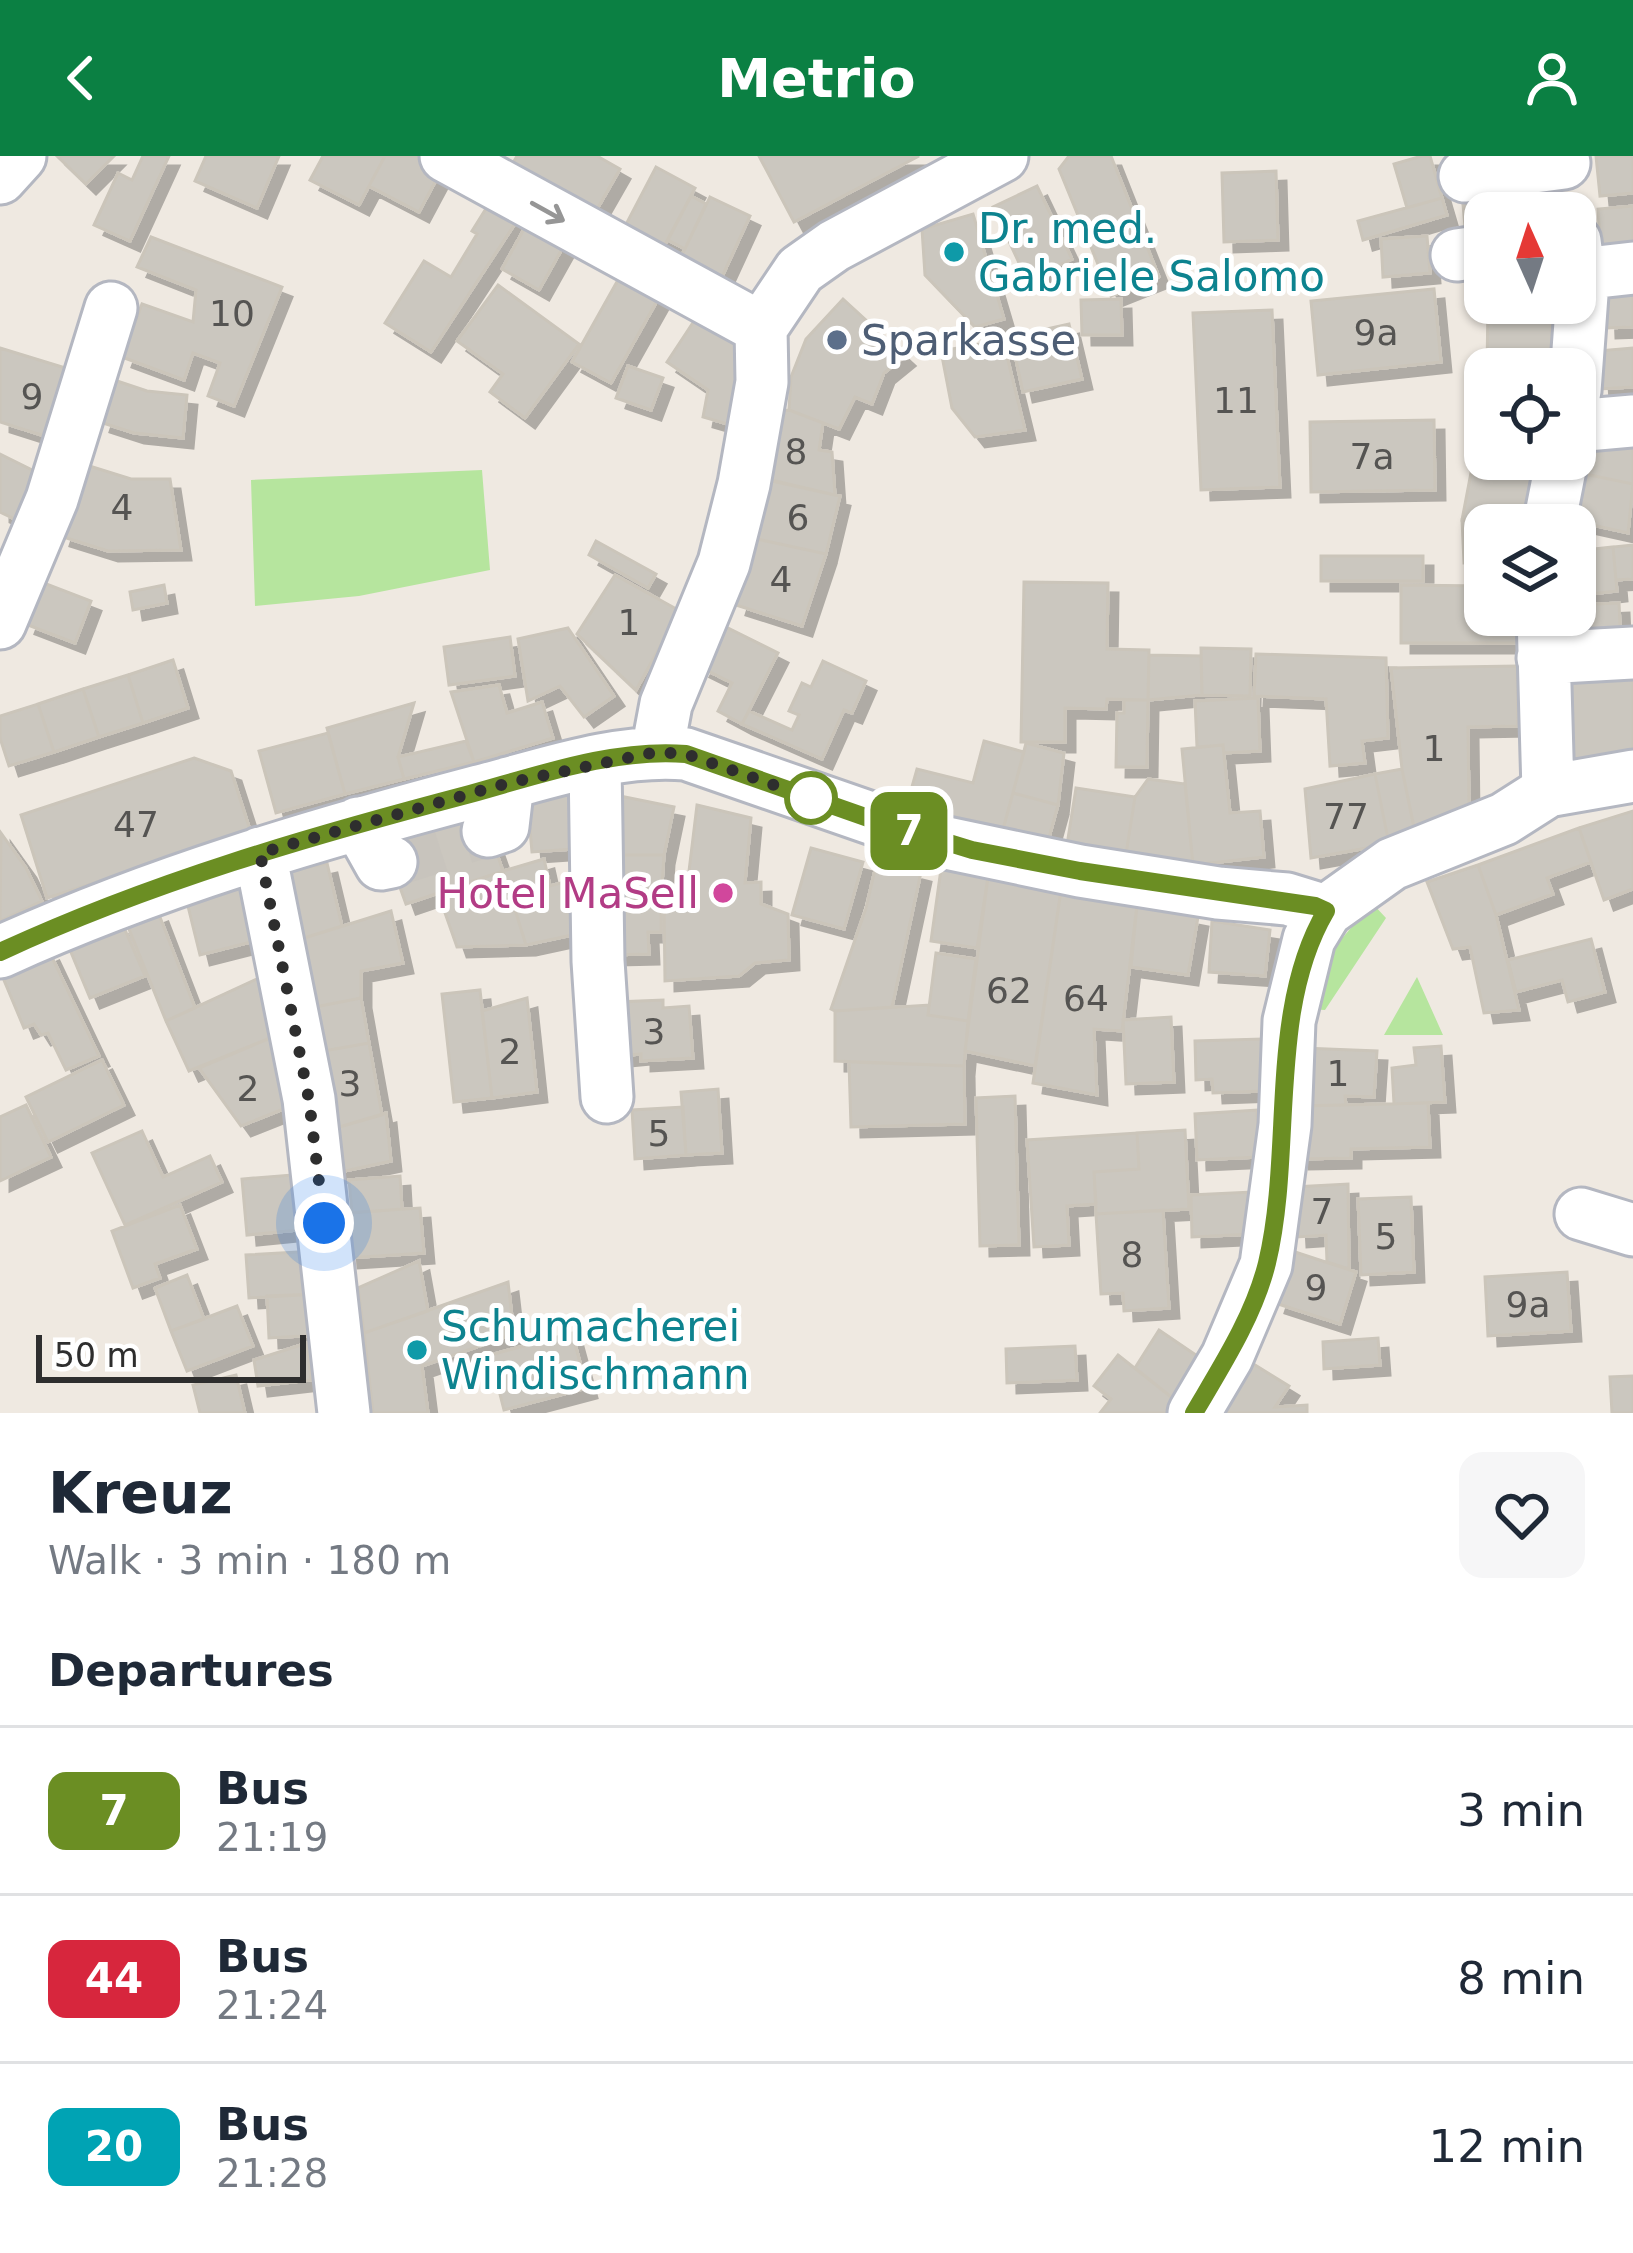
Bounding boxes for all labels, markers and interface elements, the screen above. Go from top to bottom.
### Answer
icon: back [48,45,114,111]
icon: person [1519,45,1585,111]
text: Metrio [717,47,916,110]
north arrow [1464,192,1596,324]
map controls [1464,192,1596,636]
one-way arrow [530,201,565,224]
place label: Dr. med. Gabriele Salomo [978,204,1325,301]
marker: Dr. med. Gabriele Salomo [941,239,967,265]
house number: 10 [209,293,255,334]
house number: 9a [1354,312,1398,353]
place label: Sparkasse [861,316,1076,365]
marker: Sparkasse [824,327,850,353]
button: locate [1464,348,1596,480]
house number: 9 [21,376,43,417]
house number: 11 [1213,380,1259,421]
house number: 8 [785,431,807,472]
house number: 7a [1350,436,1394,477]
house number: 4 [111,487,133,528]
house number: 6 [787,497,809,538]
button: layers [1464,504,1596,636]
house number: 4 [770,559,792,600]
house number: 1 [618,602,640,643]
house number: 1 [1423,728,1445,769]
unlabelled marker [786,773,836,823]
line badge: 7 [870,792,948,870]
house number: 77 [1323,796,1369,837]
house number: 47 [113,804,159,845]
text: 7 [894,806,924,855]
place label: Hotel MaSell [437,869,699,918]
marker: Hotel MaSell [710,880,736,906]
house number: 62 [986,970,1032,1011]
house number: 64 [1063,978,1109,1019]
house number: 3 [643,1011,665,1052]
house number: 2 [499,1031,521,1072]
house number: 1 [1327,1053,1349,1094]
house number: 3 [339,1063,361,1104]
house number: 2 [237,1068,259,1109]
house number: 5 [648,1113,670,1154]
house number: 7 [1311,1191,1333,1232]
your location [294,1193,354,1253]
house number: 5 [1375,1216,1397,1257]
house number: 8 [1121,1234,1143,1275]
house number: 9 [1305,1267,1327,1308]
house number: 9a [1506,1284,1550,1325]
place label: Schumacherei Windischmann [441,1302,750,1399]
scale bar [36,1329,306,1382]
text: 50 m [54,1336,139,1375]
marker: Schumacherei Windischmann [404,1337,430,1363]
button: heart [1459,1452,1585,1578]
text: Kreuz [48,1460,233,1526]
text: Walk · 3 min · 180 m [48,1538,451,1583]
text: Departures [48,1644,334,1697]
text: Bus [216,1762,309,1815]
text: 3 min [1457,1784,1585,1837]
text: 7 [99,1786,129,1835]
text: 21:19 [216,1815,328,1860]
text: Bus [216,1930,309,1983]
text: 8 min [1457,1952,1585,2005]
text: 44 [85,1954,143,2003]
text: 21:24 [216,1983,328,2028]
text: Bus [216,2098,309,2151]
text: 12 min [1429,2120,1585,2173]
text: 20 [85,2122,143,2171]
text: 21:28 [216,2151,328,2196]

